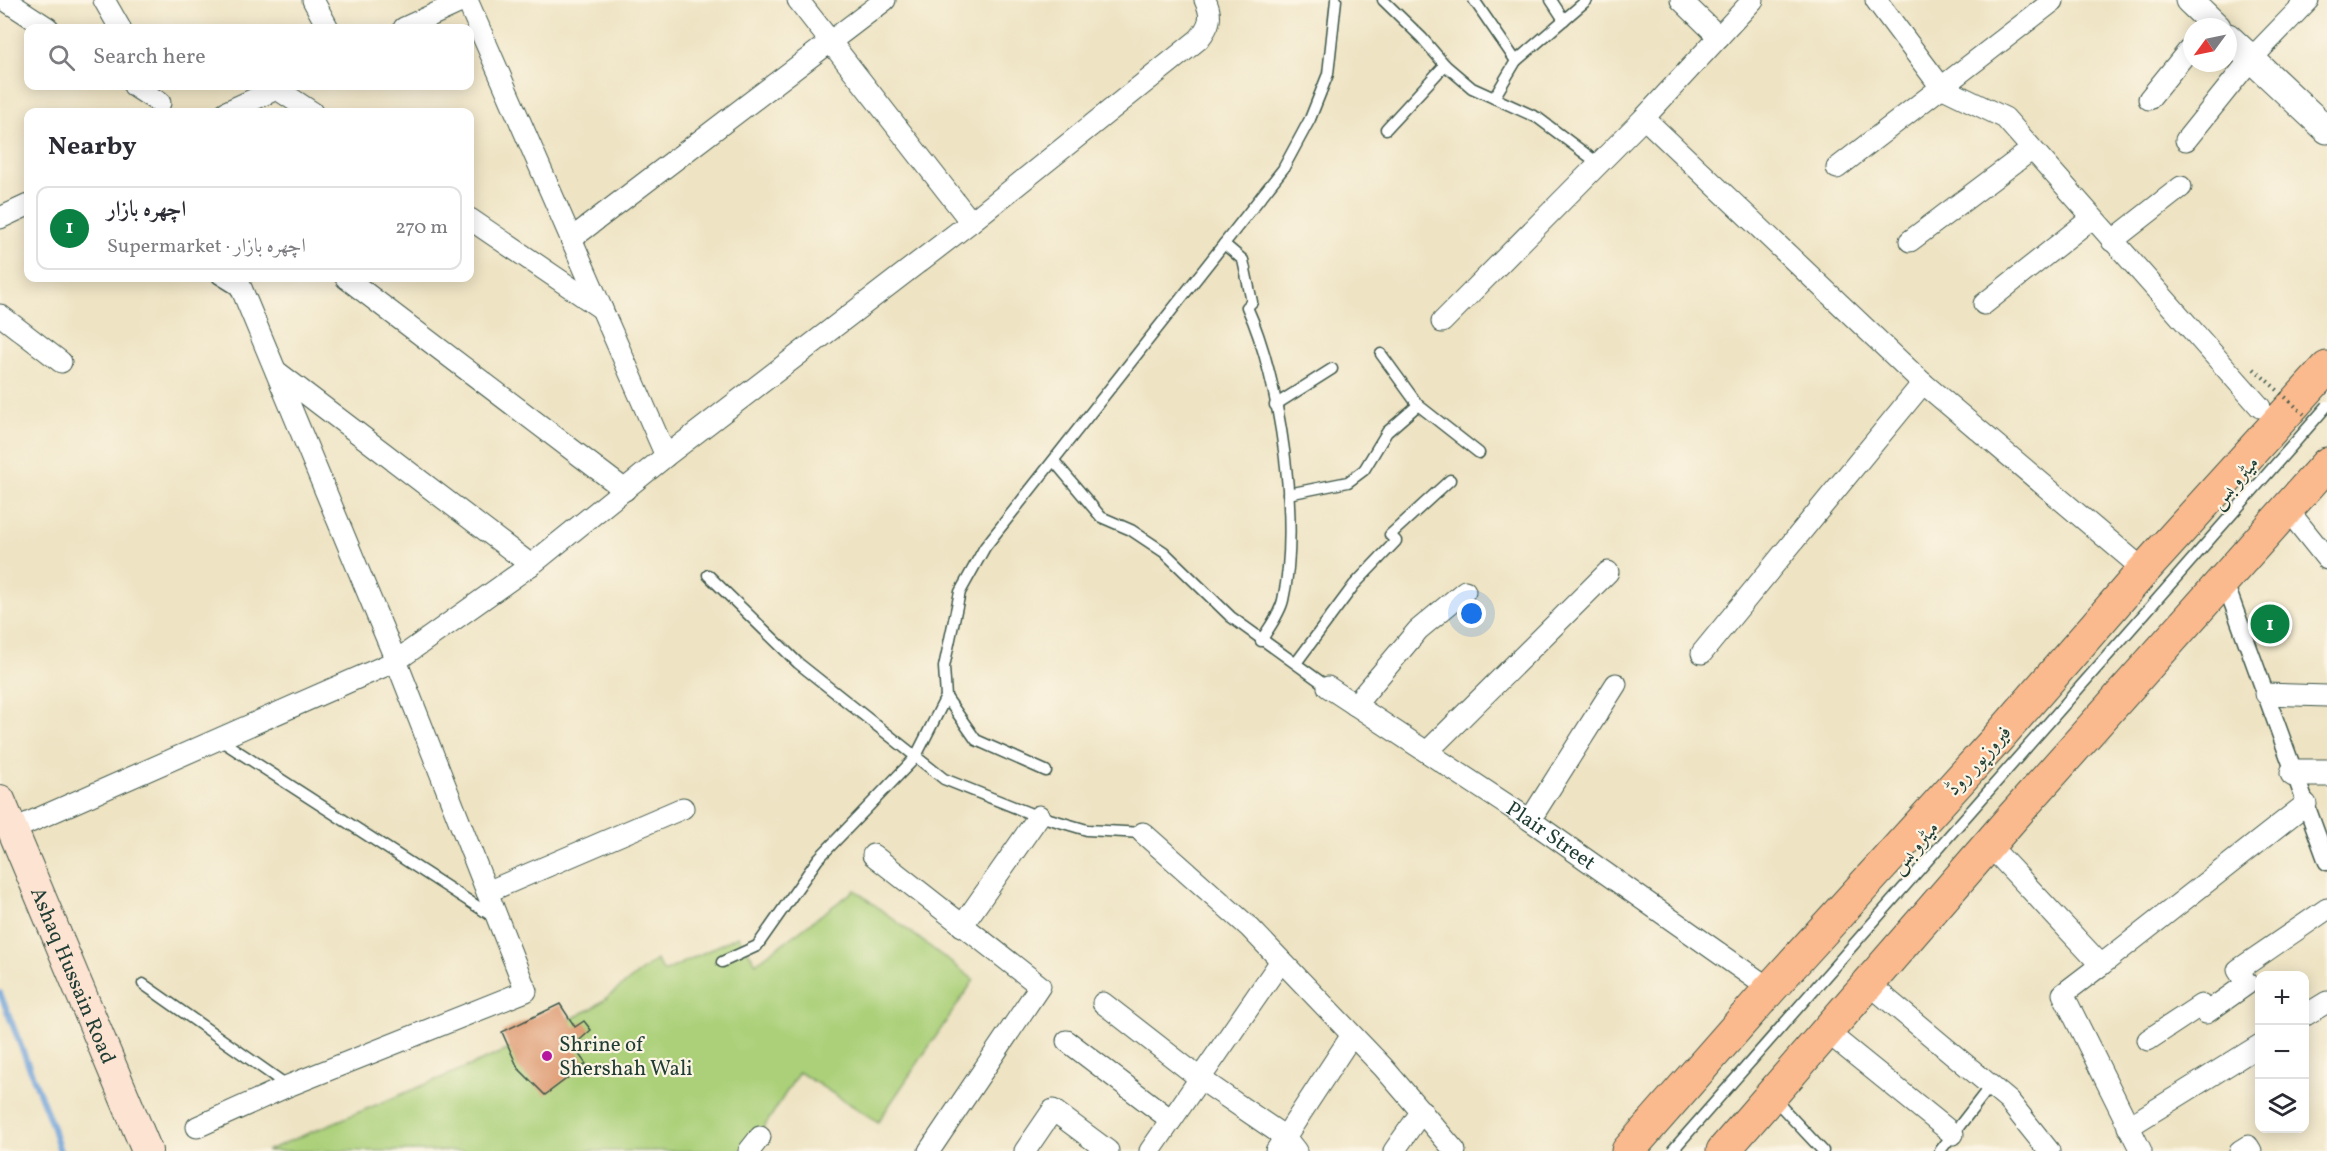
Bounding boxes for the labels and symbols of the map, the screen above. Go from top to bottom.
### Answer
north arrow [2183,18,2237,72]
street label: میٹرو بس [2204,450,2266,516]
your location [1457,599,1486,628]
pin: 1 [2250,602,2290,646]
street label: فیروزپور روڈ [1939,719,2019,803]
street label: Plair Street [1500,795,1601,878]
street label: میٹرو بس [1884,815,1946,881]
street label: Ashaq Hussain Road [22,883,122,1069]
place label: Shrine of Shershah Wali [559,1031,693,1084]
marker: Shrine of Shershah Wali [540,1049,554,1063]

